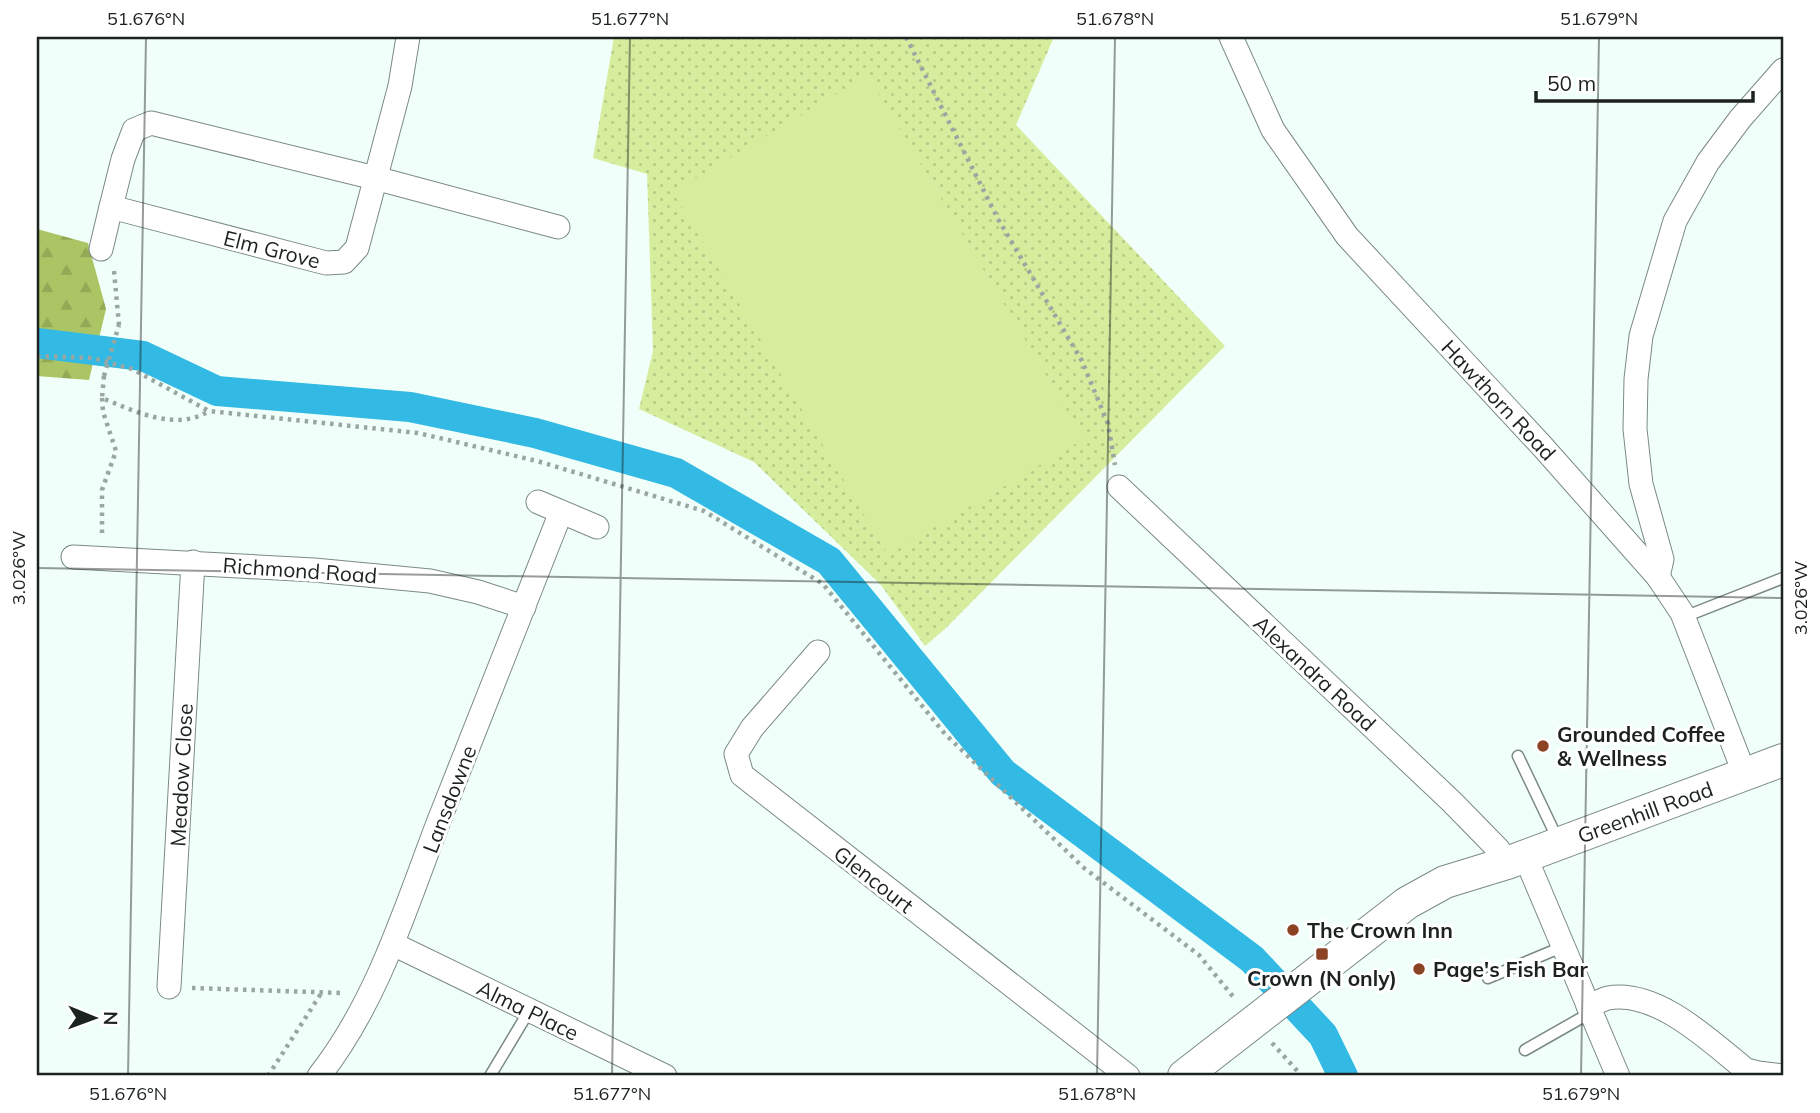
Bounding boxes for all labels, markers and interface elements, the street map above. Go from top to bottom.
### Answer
text: 51.676°N [107,7,185,30]
text: 51.677°N [591,7,669,30]
text: 51.678°N [1076,7,1154,30]
text: 51.679°N [1560,7,1638,30]
scale bar [1536,60,1754,104]
text: 50 m [1547,70,1596,96]
street label: Elm Grove [221,224,323,274]
street label: Hawthorn Road [1436,334,1562,466]
text: 3.026°W [7,531,30,605]
street label: Richmond Road [222,552,378,588]
text: 3.026°W [1789,561,1812,635]
street label: Alexandra Road [1249,610,1381,736]
street label: Meadow Close [164,703,198,847]
place label: Grounded Coffee & Wellness [1557,721,1725,771]
marker: Grounded Coffee & Wellness [1535,738,1551,754]
street label: Lansdowne [417,742,481,856]
street label: Greenhill Road [1574,775,1716,849]
street label: Glencourt [829,840,919,918]
place label: The Crown Inn [1307,917,1453,943]
marker: The Crown Inn [1285,922,1301,938]
marker: Crown (N only) [1314,946,1330,962]
place label: Page's Fish Bar [1433,956,1588,982]
marker: Page's Fish Bar [1411,961,1427,977]
place label: Crown (N only) [1247,965,1397,991]
street label: Alma Place [473,974,583,1046]
north arrow [60,984,130,1054]
text: N [99,1011,123,1026]
text: 51.676°N [89,1082,167,1105]
text: 51.677°N [573,1082,651,1105]
text: 51.678°N [1058,1082,1136,1105]
text: 51.679°N [1542,1082,1620,1105]

